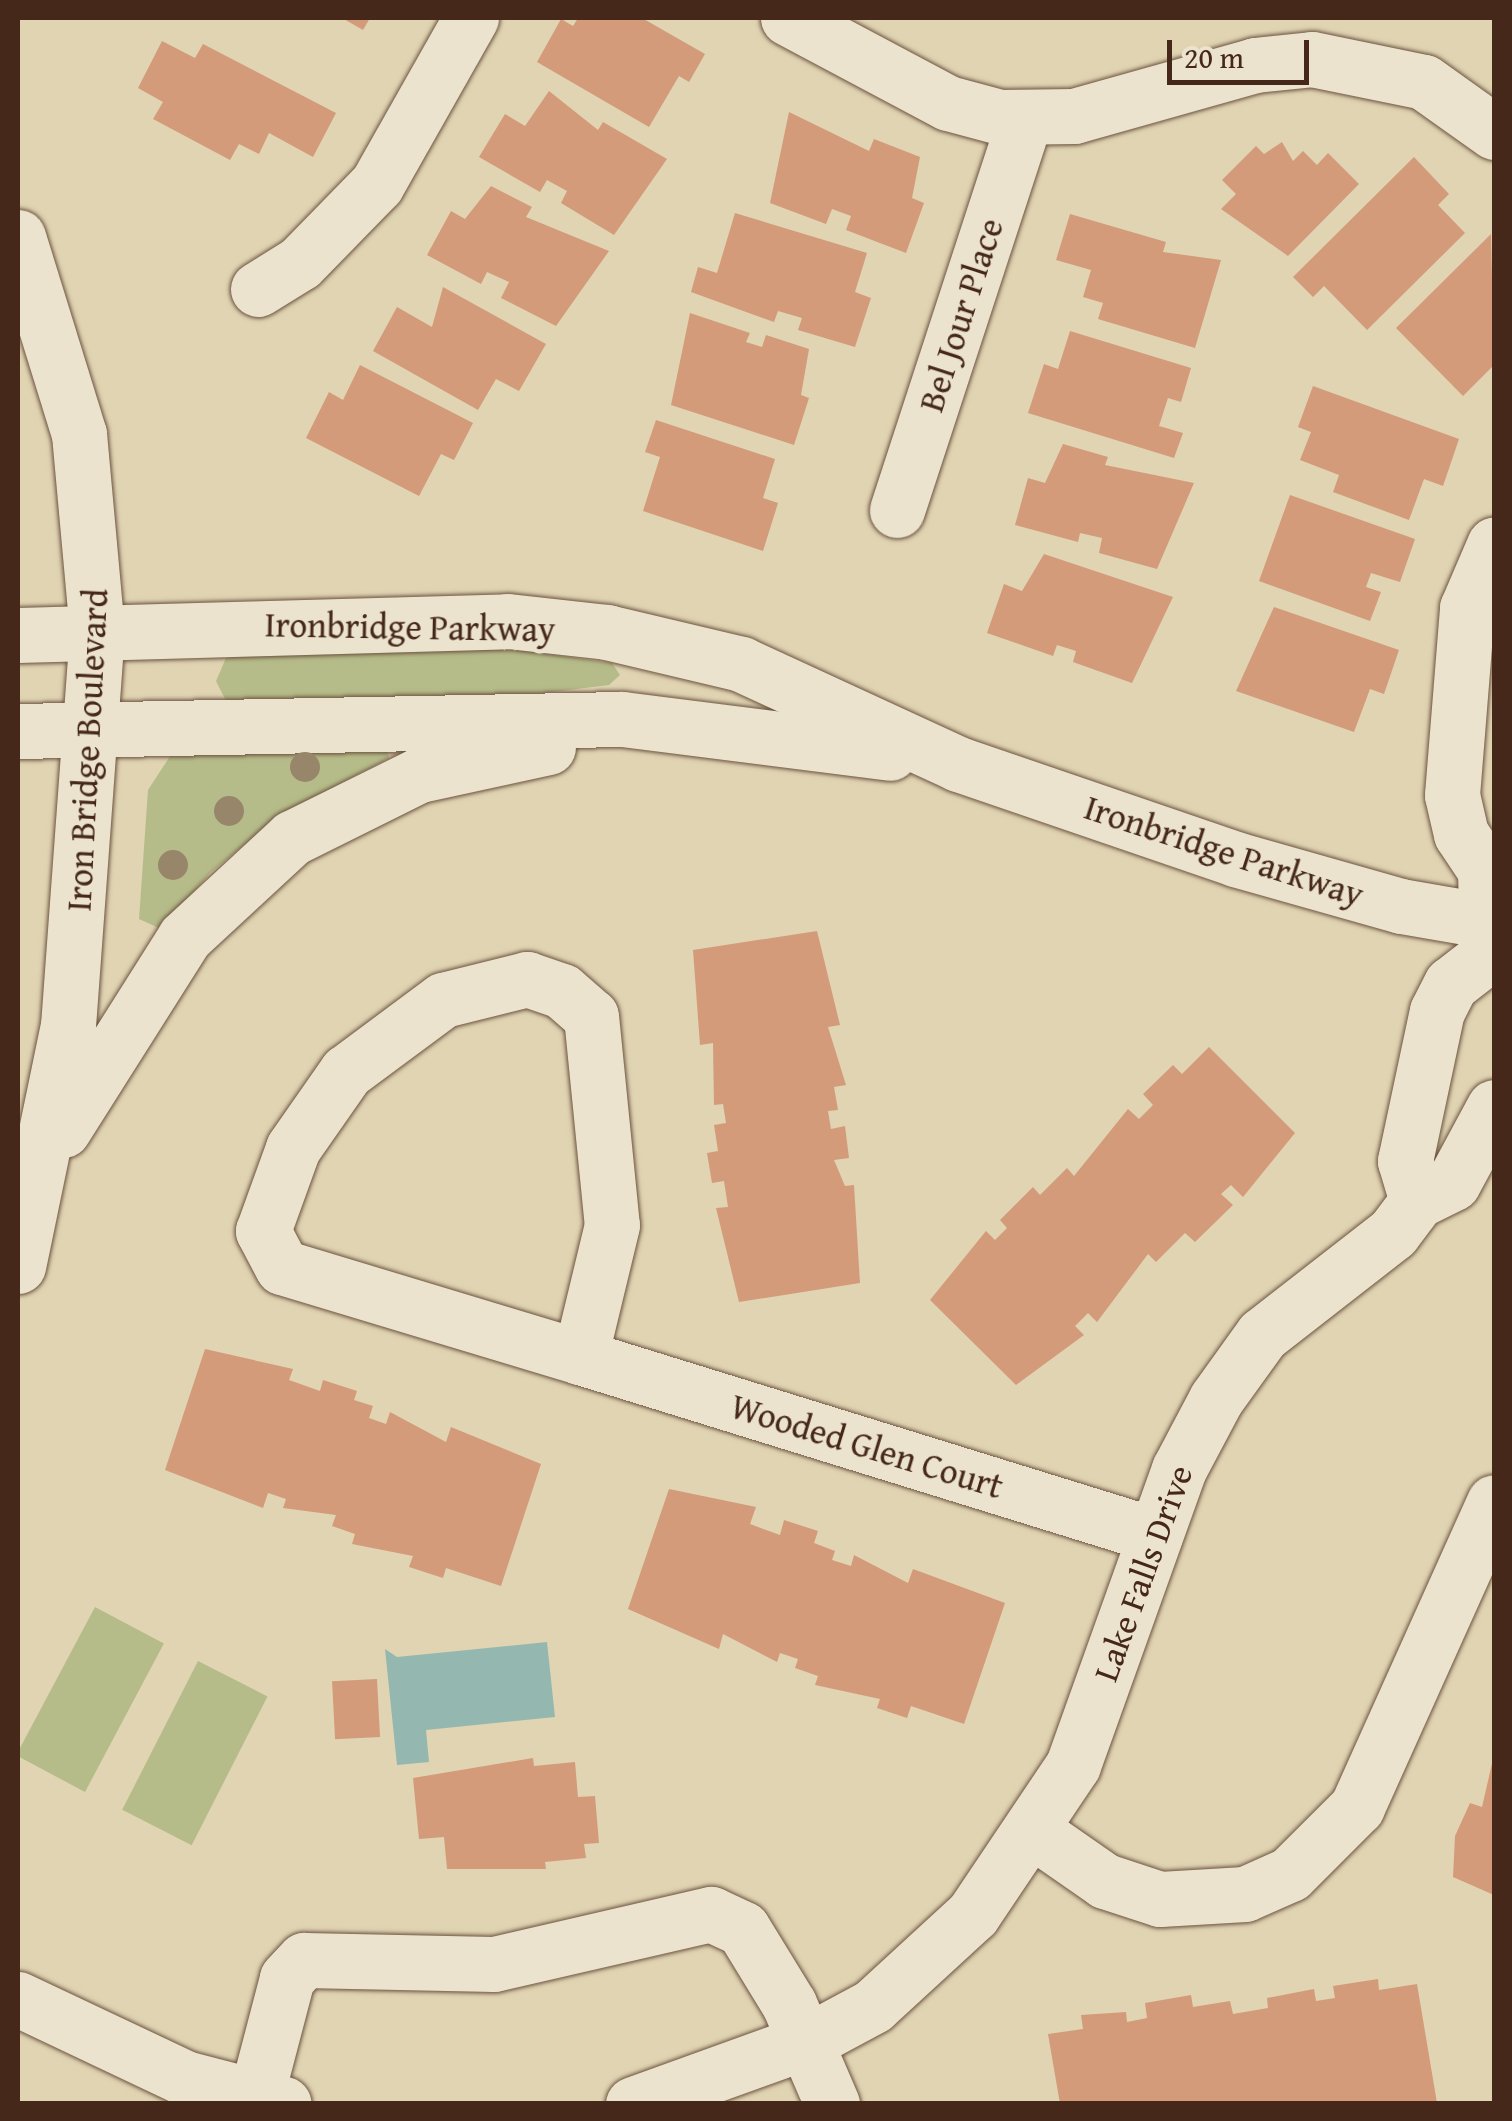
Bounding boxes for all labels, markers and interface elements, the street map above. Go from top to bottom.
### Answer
scale bar [1172,20,1314,82]
text: 20 m [1184,35,1244,79]
street label: Bel Jour Place [910,213,1012,417]
street label: Iron Bridge Boulevard [58,588,116,912]
street label: Ironbridge Parkway [264,603,556,651]
street label: Ironbridge Parkway [1079,786,1369,916]
street label: Wooded Glen Court [726,1385,1008,1507]
street label: Lake Falls Drive [1084,1459,1202,1687]

